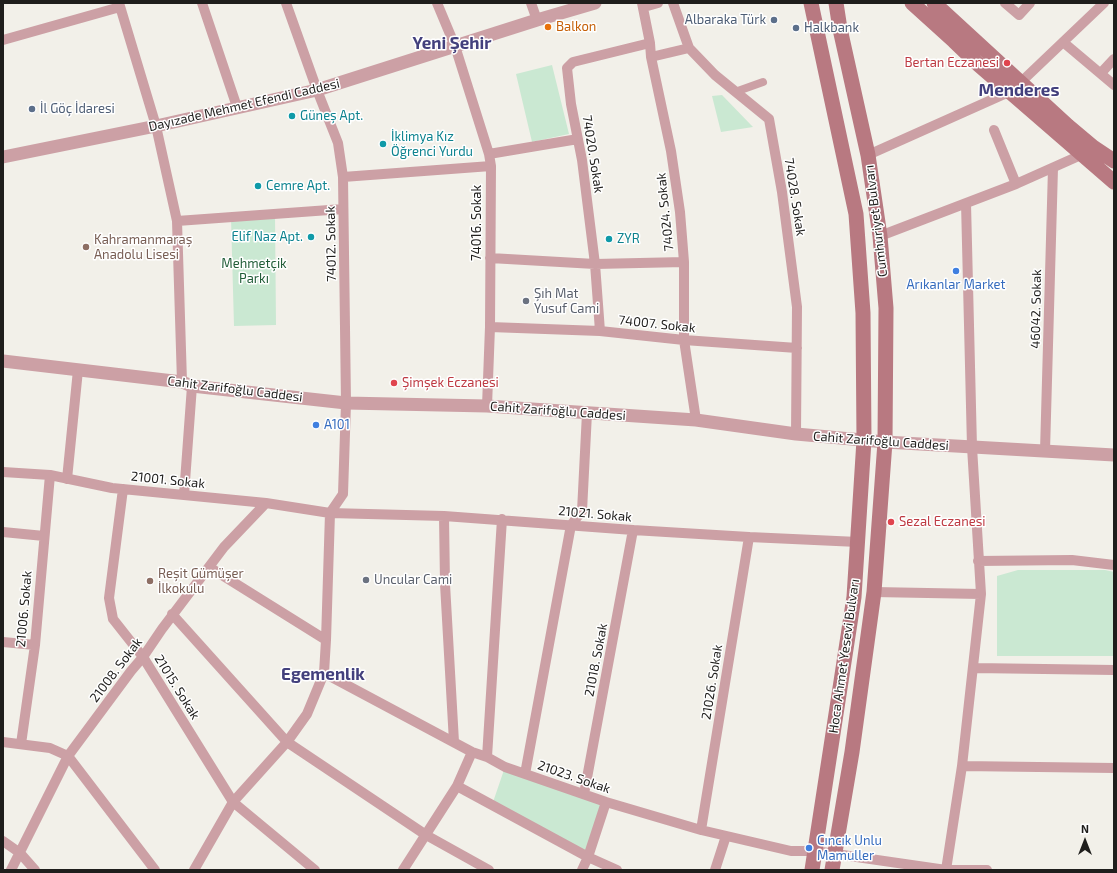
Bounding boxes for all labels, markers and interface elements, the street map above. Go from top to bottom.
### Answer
place label: Albaraka Türk [685,12,766,28]
marker: Albaraka Türk [769,15,779,25]
place label: Balkon [556,19,596,35]
place label: Halkbank [804,20,859,36]
marker: Balkon [543,22,553,32]
marker: Halkbank [791,23,801,33]
district label: Yeni Şehir [412,33,492,53]
place label: Bertan Eczanesi [904,55,999,71]
marker: Bertan Eczanesi [1002,58,1012,68]
street label: Dayızade Mehmet Efendi Caddesi [147,75,341,135]
district label: Menderes [979,80,1059,100]
place label: İl Göç İdaresi [40,101,115,117]
marker: İl Göç İdaresi [27,104,37,114]
place label: Güneş Apt. [300,108,363,124]
marker: Güneş Apt. [287,111,297,121]
street label: 74020. Sokak [579,114,607,194]
place label: İklimya Kız Öğrenci Yurdu [391,129,473,160]
marker: İklimya Kız Öğrenci Yurdu [378,139,388,149]
street label: 74028. Sokak [781,157,809,237]
street label: Cumhuriyet Bulvarı [861,164,891,278]
street label: 74024. Sokak [653,172,677,252]
place label: Cemre Apt. [266,178,330,194]
marker: Cemre Apt. [253,181,263,191]
street label: 74016. Sokak [469,185,485,261]
street label: 74012. Sokak [323,206,339,282]
place label: Elif Naz Apt. [231,229,303,245]
place label: ZYR [617,231,640,247]
place label: Kahramanmaraş Anadolu Lisesi [94,232,192,263]
marker: Elif Naz Apt. [306,232,316,242]
marker: ZYR [604,234,614,244]
marker: Kahramanmaraş Anadolu Lisesi [81,242,91,252]
park label: Mehmetçik Parkı [221,256,287,287]
marker: Arıkanlar Market [951,266,961,276]
street label: 46042. Sokak [1028,269,1044,349]
place label: Arıkanlar Market [906,277,1006,293]
place label: Şıh Mat Yusuf Cami [534,286,599,317]
marker: Şıh Mat Yusuf Cami [521,296,531,306]
street label: 74007. Sokak [618,312,696,336]
street label: Cahit Zarifoğlu Caddesi [167,373,303,405]
place label: Şimşek Eczanesi [402,375,499,391]
marker: Şimşek Eczanesi [389,378,399,388]
street label: Cahit Zarifoğlu Caddesi [490,398,626,424]
place label: A101 [324,417,350,433]
marker: A101 [311,420,321,430]
street label: Cahit Zarifoğlu Caddesi [813,428,949,454]
street label: 21001. Sokak [130,468,206,492]
street label: 21021. Sokak [558,503,632,525]
place label: Sezal Eczanesi [899,514,986,530]
marker: Sezal Eczanesi [886,517,896,527]
place label: Reşit Gümüşer İlkokulu [158,566,244,597]
street label: 21006. Sokak [13,570,35,648]
place label: Uncular Cami [374,572,452,588]
marker: Uncular Cami [361,575,371,585]
marker: Reşit Gümüşer İlkokulu [145,576,155,586]
street label: Hoca Ahmet Yesevi Bulvarı [825,578,863,734]
street label: 21018. Sokak [581,622,611,698]
street label: 21008. Sokak [87,635,145,705]
street label: 21026. Sokak [698,643,726,721]
street label: 21015. Sokak [151,652,203,722]
district label: Egemenlik [281,664,365,684]
street label: 21023. Sokak [536,757,612,797]
north arrow [1065,821,1105,861]
text: N [1081,822,1089,835]
place label: Cıncık Unlu Mamuller [817,833,882,864]
marker: Cıncık Unlu Mamuller [804,843,814,853]

